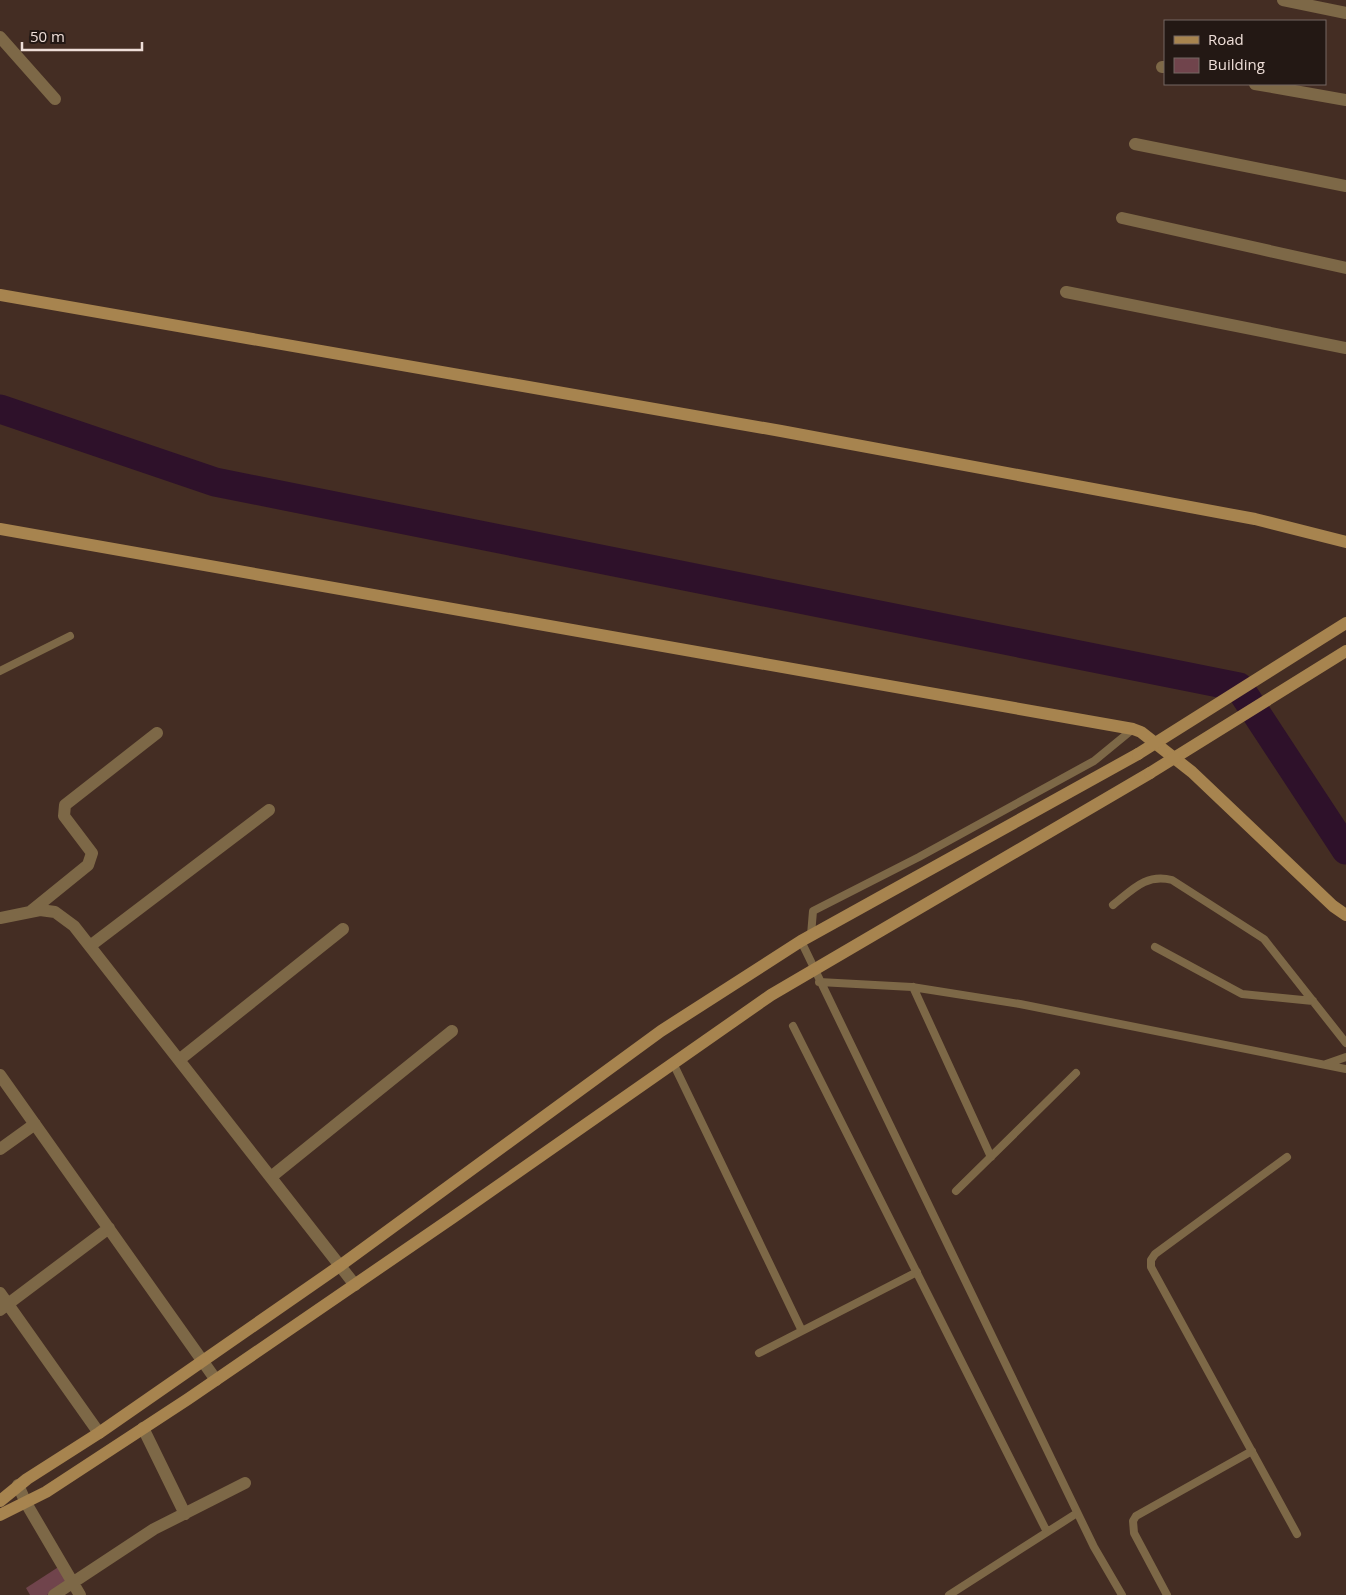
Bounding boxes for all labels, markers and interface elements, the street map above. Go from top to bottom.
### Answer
scale bar [22,20,142,52]
legend [1164,20,1326,85]
text: 50 m [30,26,65,46]
text: Road [1208,29,1244,49]
text: Building [1208,54,1265,74]

